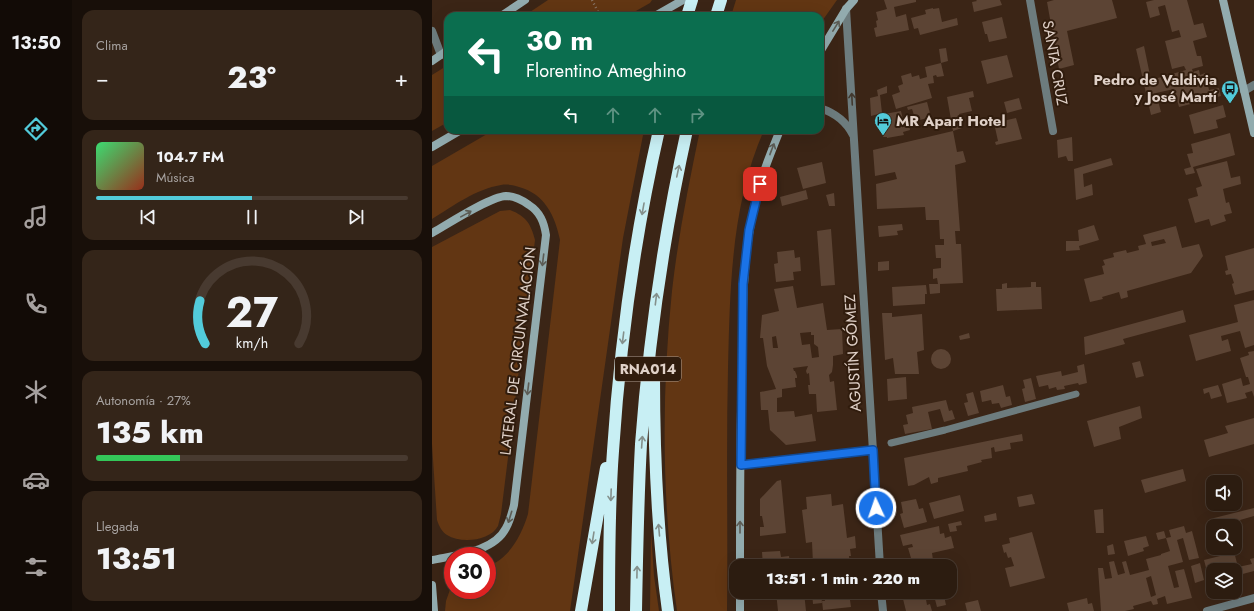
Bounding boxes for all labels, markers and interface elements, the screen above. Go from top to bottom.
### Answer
street label: SANTA CRUZ [1037,19,1073,107]
text: 30 m [526,20,593,61]
one-way arrow [833,20,841,32]
icon: left [460,28,512,80]
text: 13:50 [11,30,61,56]
text: Clima [96,36,128,55]
text: 23° [227,56,276,99]
text: Florentino Ameghino [526,58,686,84]
text: − [96,62,109,94]
text: + [394,62,408,94]
place label: Pedro de Valdivia y José Martí [1093,69,1218,108]
bus stop icon: Pedro de Valdivia y José Martí [1220,79,1240,104]
one-way arrow [848,93,855,106]
icon: left [560,104,582,126]
icon: ahead [602,104,624,126]
icon: ahead [644,104,666,126]
icon: right [686,104,708,126]
place label: MR Apart Hotel [896,110,1005,132]
hotel icon: MR Apart Hotel [873,111,893,136]
icon: directions [22,115,50,143]
one-way arrow [769,143,777,155]
text: 104.7 FM [156,146,224,168]
one-way arrow [675,165,683,178]
pin [743,167,777,201]
text: Música [156,168,194,187]
icon: arrive [749,173,771,195]
one-way arrow [638,202,646,215]
icon: music [22,203,50,231]
icon: previous [137,206,159,228]
icon: pause [241,206,263,228]
icon: next [345,206,367,228]
one-way arrow [460,209,472,217]
street label: LATERAL DE CIRCUNVALACIÓN [494,246,542,456]
one-way arrow [540,253,547,266]
text: 27 [226,281,278,342]
icon: phone [22,290,50,318]
one-way arrow [652,293,660,306]
street label: AGUSTÍN GÓMEZ [839,294,867,412]
one-way arrow [620,331,627,344]
text: km/h [236,332,268,352]
road number: RNA014 [615,357,681,381]
icon: climate [22,378,50,406]
one-way arrow [524,382,532,395]
text: Autonomía · 27% [96,391,191,410]
text: 135 km [96,411,204,454]
one-way arrow [638,436,645,449]
icon: car [22,466,50,494]
map controls [1206,475,1242,599]
button: sound [1206,475,1242,511]
position arrow [855,487,897,529]
one-way arrow [607,488,615,501]
one-way arrow [506,511,513,524]
text: Llegada [96,517,139,536]
button: search [1206,519,1242,555]
one-way arrow [736,521,744,534]
one-way arrow [656,524,663,537]
one-way arrow [589,531,597,544]
text: 13:51 [96,537,177,580]
speed limit sign: 30 [444,547,496,599]
icon: filters [22,553,50,581]
button: layers [1206,563,1242,599]
one-way arrow [633,566,641,579]
text: 13:51 · 1 min · 220 m [766,568,920,590]

